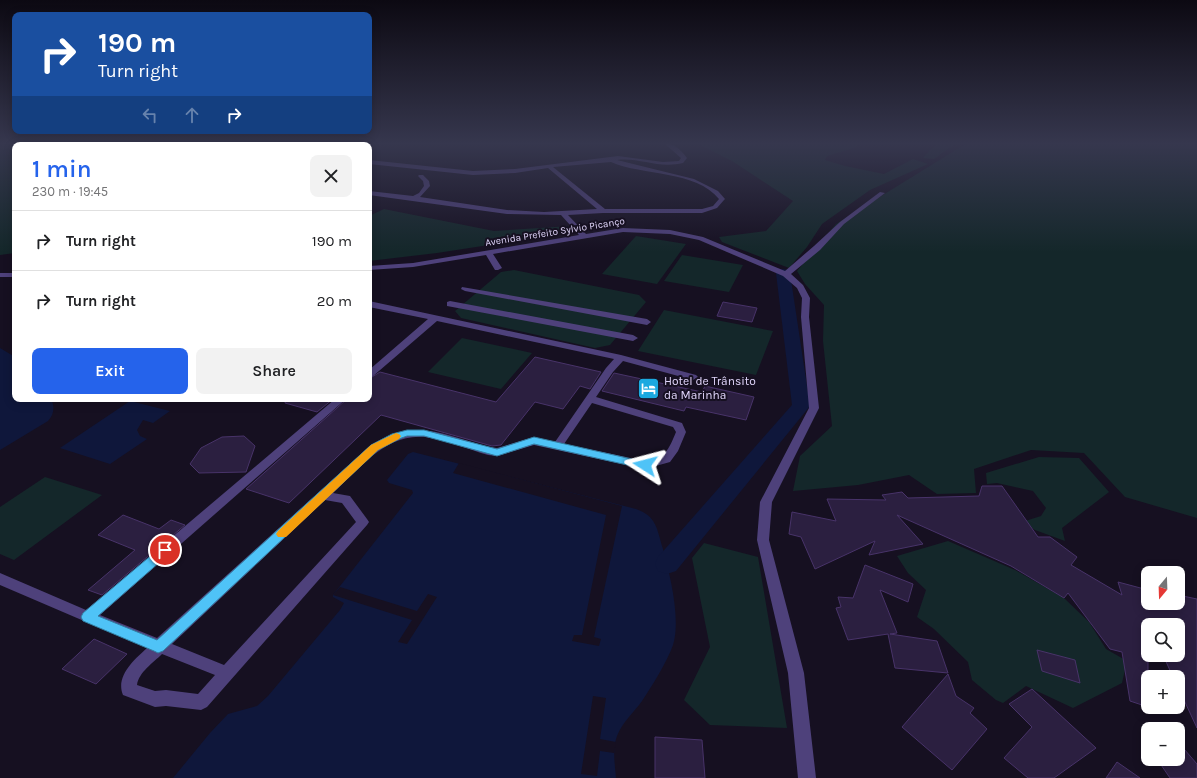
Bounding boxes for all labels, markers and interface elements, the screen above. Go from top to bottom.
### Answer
text: 190 m [98,26,176,59]
icon: right [32,28,84,80]
text: Turn right [98,60,178,82]
icon: left [139,104,161,126]
icon: ahead [181,104,203,126]
icon: right [223,104,245,126]
text: 1 min [32,155,92,183]
button: close [310,155,352,197]
text: 230 m · 19:45 [32,184,108,199]
street label: Avenida Prefeito Sylvio Picanço [484,215,626,249]
icon: right [32,230,54,252]
text: Turn right [66,232,136,250]
text: 190 m [312,232,352,250]
icon: right [32,290,54,312]
text: Turn right [66,292,136,310]
text: 20 m [317,292,352,310]
button: Exit [32,348,188,394]
button: Share [196,348,352,394]
place label: Hotel de Trânsito da Marinha [664,374,756,402]
hotel icon: Hotel de Trânsito da Marinha [636,375,662,401]
position arrow [624,444,666,486]
pin [148,533,182,567]
icon: arrive [154,539,176,561]
north arrow [1141,566,1185,610]
map controls [1141,566,1185,766]
button: search [1141,618,1185,662]
button: + [1141,670,1185,714]
button: − [1141,722,1185,766]

